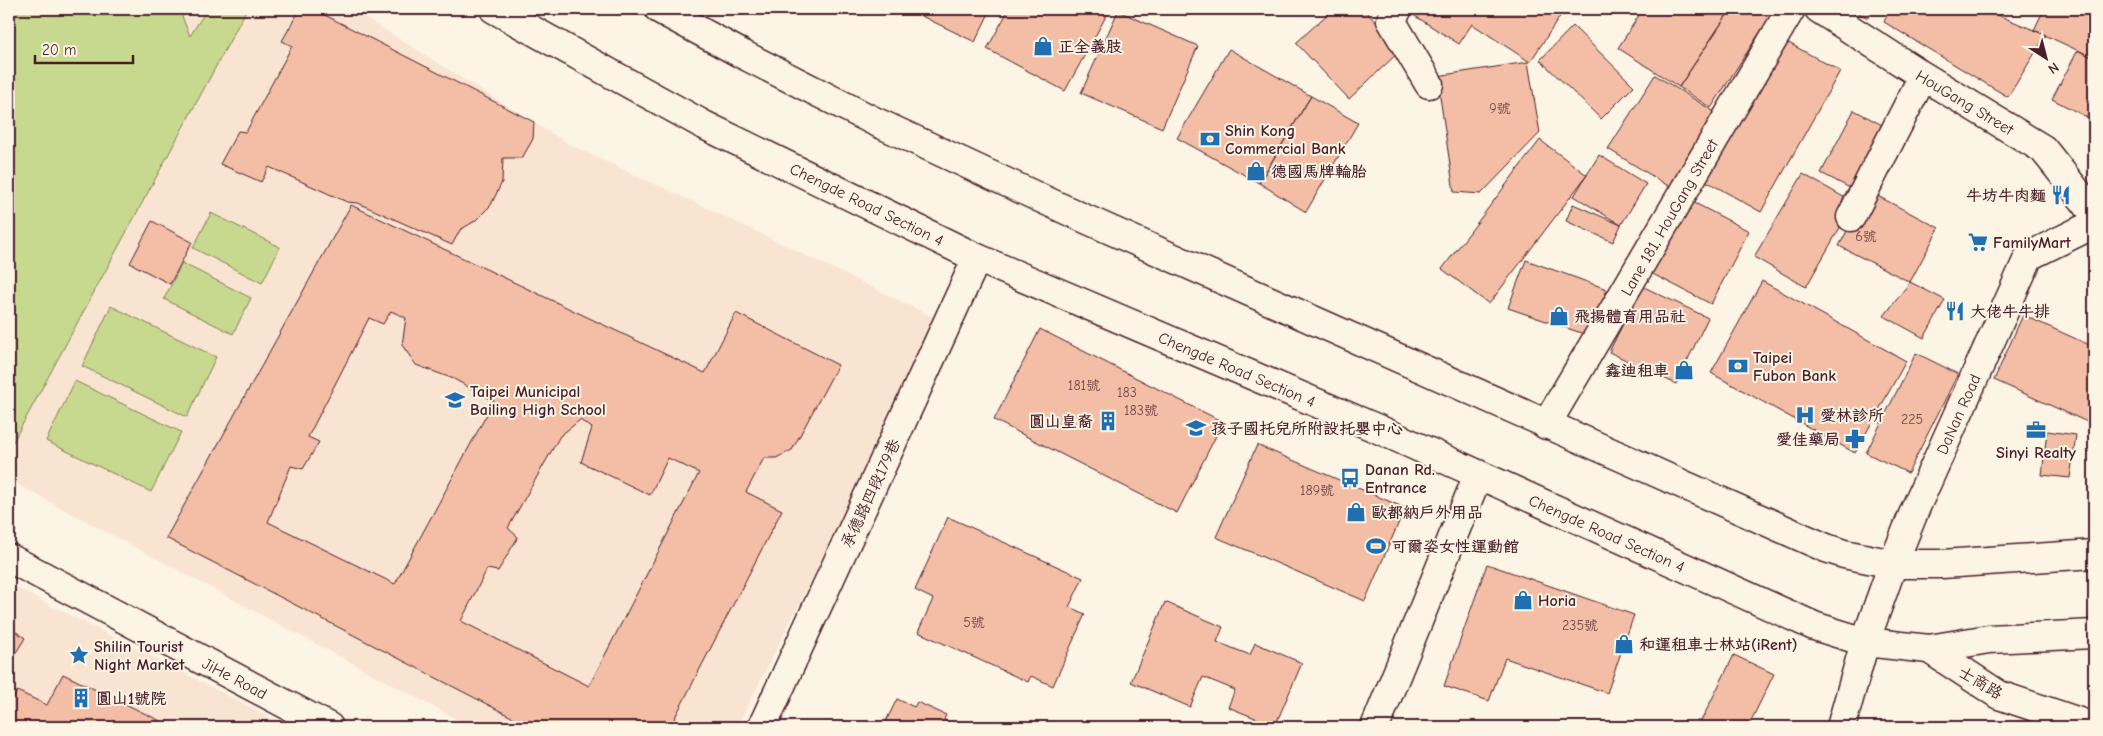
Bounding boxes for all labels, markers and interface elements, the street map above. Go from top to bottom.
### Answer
scale bar [35,32,132,64]
north arrow [2020,32,2070,82]
shop icon: 正全義肢 [1032,35,1054,57]
place label: 正全義肢 [1058,38,1122,56]
text: 20 m [42,41,76,59]
text: N [2045,59,2062,78]
street label: HouGang Street [1912,67,2017,139]
house number: 9號 [1489,100,1511,117]
place label: Shin Kong Commercial Bank [1225,122,1346,158]
bank icon: Shin Kong Commercial Bank [1199,128,1221,150]
street label: Lane 181, HouGang Street [1618,136,1722,299]
street label: Chengde Road Section 4 [787,160,946,250]
shop icon: 德國馬牌輪胎 [1245,160,1267,182]
place label: 德國馬牌輪胎 [1271,163,1367,181]
restaurant icon: 牛坊牛肉麵 [2050,184,2072,206]
place label: 牛坊牛肉麵 [1966,187,2046,205]
house number: 6號 [1855,228,1877,245]
supermarket icon: FamilyMart [1967,231,1989,253]
place label: FamilyMart [1993,234,2072,252]
restaurant icon: 大佬牛牛排 [1944,300,1966,322]
place label: 大佬牛牛排 [1970,303,2050,321]
shop icon: 飛揚體育用品社 [1548,305,1570,327]
place label: 飛揚體育用品社 [1574,308,1686,326]
street label: Chengde Road Section 4 [1155,329,1318,411]
place label: Taipei Fubon Bank [1753,349,1836,385]
bank icon: Taipei Fubon Bank [1727,355,1749,377]
shop icon: 鑫迪租車 [1673,359,1695,381]
place label: 鑫迪租車 [1605,362,1669,380]
street label: DaNan Road [1933,372,1985,457]
house number: 181號 [1068,377,1100,394]
place label: Taipei Municipal Bailing High School [470,383,606,419]
house number: 183 [1117,384,1137,401]
school or university icon: Taipei Municipal Bailing High School [444,389,466,411]
house number: 183號 [1124,402,1158,419]
hospital icon: 愛林診所 [1794,404,1816,426]
place label: 愛林診所 [1820,407,1884,425]
building icon: 圓山皇裔 [1097,410,1119,432]
house number: 225 [1901,411,1923,428]
place label: 圓山皇裔 [1029,413,1093,431]
school or university icon: 孩子國托兒所附設托嬰中心 [1185,417,1207,439]
office icon: Sinyi Realty [2025,419,2047,441]
place label: 孩子國托兒所附設托嬰中心 [1211,420,1403,438]
pharmacy icon: 愛佳藥局 [1844,428,1866,450]
place label: 愛佳藥局 [1776,431,1840,449]
street label: 承德路四段179巷 [838,436,904,551]
place label: Sinyi Realty [1996,444,2077,462]
place label: Danan Rd. Entrance [1365,461,1435,497]
bus stop icon: Danan Rd. Entrance [1339,467,1361,489]
house number: 189號 [1300,482,1334,499]
street label: Chengde Road Section 4 [1526,491,1687,576]
shop icon: 歐都納戶外用品 [1345,501,1367,523]
place label: 歐都納戶外用品 [1371,504,1483,522]
sports icon: 可爾姿女性運動館 [1365,535,1387,557]
place label: 可爾姿女性運動館 [1391,538,1519,556]
shop icon: Horia [1512,589,1534,611]
place label: Horia [1538,592,1576,610]
house number: 5號 [963,614,985,631]
house number: 235號 [1562,617,1598,634]
shop icon: 和運租車士林站(iRent) [1613,633,1635,655]
place label: 和運租車士林站(iRent) [1639,636,1797,654]
place label: Shilin Tourist Night Market [94,638,185,674]
place icon: Shilin Tourist Night Market [68,644,90,666]
street label: JiHe Road [199,654,270,703]
street label: 士商路 [1955,663,2006,703]
building icon: 圓山1號院 [70,687,92,709]
place label: 圓山1號院 [96,690,166,708]

